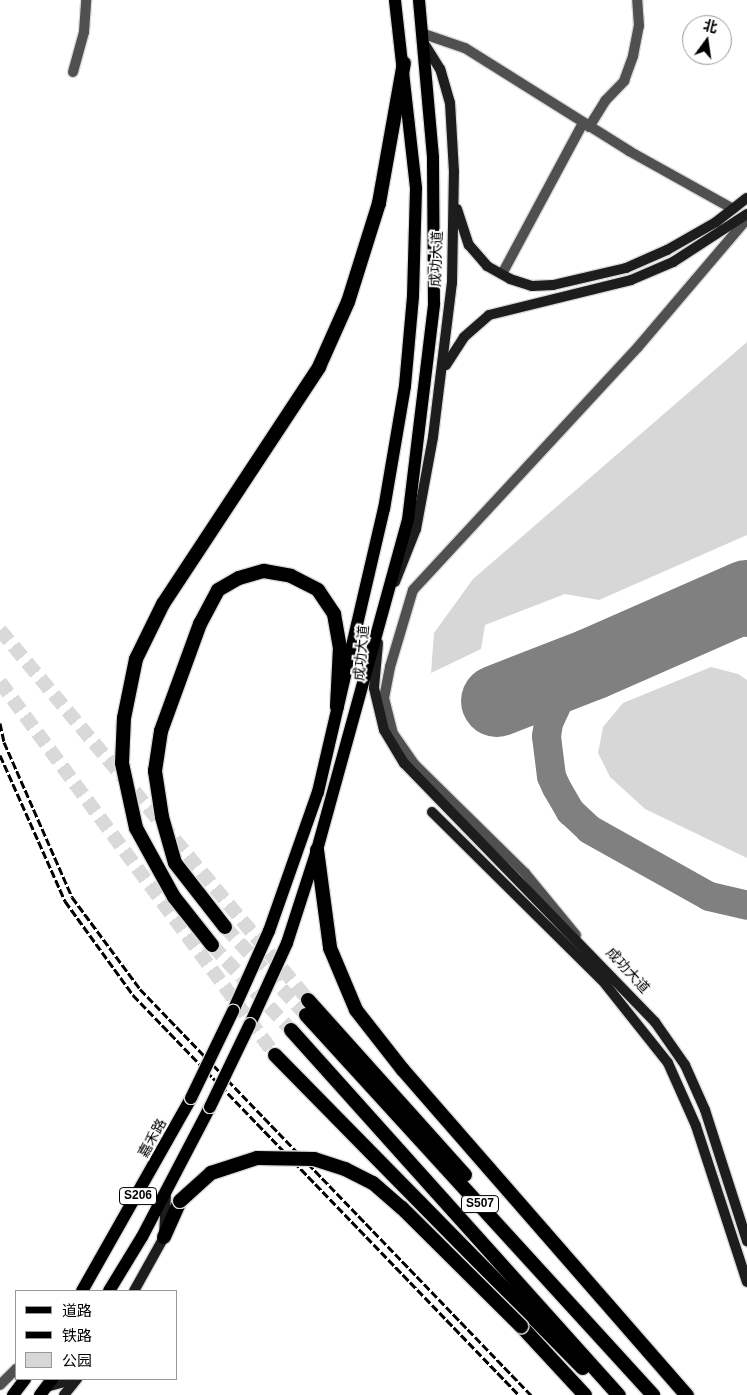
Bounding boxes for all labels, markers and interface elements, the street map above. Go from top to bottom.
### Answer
north arrow [682,15,732,65]
text: 北 [702,17,719,36]
street label: 成功大道 [427,231,445,287]
street label: 成功大道 [350,624,372,682]
street label: 成功大道 [603,944,653,996]
street label: 嘉禾路 [134,1116,170,1160]
road number: S206 [118,1186,158,1206]
road number: S507 [460,1194,500,1214]
legend [15,1290,178,1380]
text: 道路 [62,1302,92,1319]
text: 铁路 [62,1327,92,1344]
text: 公园 [62,1352,92,1369]

